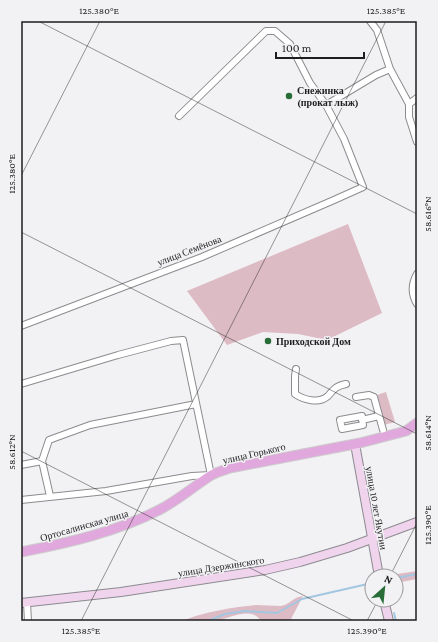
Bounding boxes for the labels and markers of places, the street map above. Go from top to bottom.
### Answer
place label: Снежинка (прокат лыж) [297,85,359,109]
marker: Снежинка (прокат лыж) [284,91,294,101]
marker: Приходской Дом [263,336,273,346]
place label: Приходской Дом [276,336,351,347]

